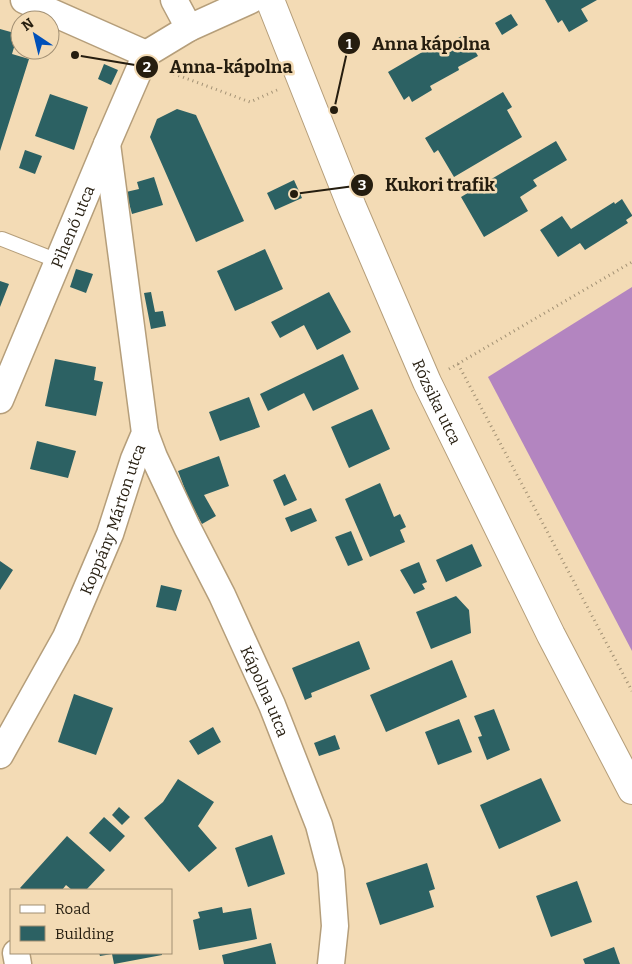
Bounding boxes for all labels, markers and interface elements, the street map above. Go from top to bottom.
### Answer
north arrow [10,10,60,60]
text: N [19,15,37,35]
callout: Anna kápolna [337,27,500,60]
text: Anna kápolna [372,33,490,55]
text: 1 [346,35,353,53]
callout: Anna-kápolna [134,51,302,84]
text: Anna-kápolna [170,56,292,78]
text: 2 [143,58,151,76]
callout: Kukori trafik [350,168,505,201]
text: Kukori trafik [385,174,495,196]
text: 3 [358,176,366,194]
street label: Pihenő utca [47,182,98,271]
street label: Rózsika utca [409,356,466,447]
street label: Koppány Márton utca [76,441,149,597]
street label: Kápolna utca [237,643,293,740]
legend [10,889,172,954]
text: Road [55,900,90,918]
text: Building [55,925,114,943]

